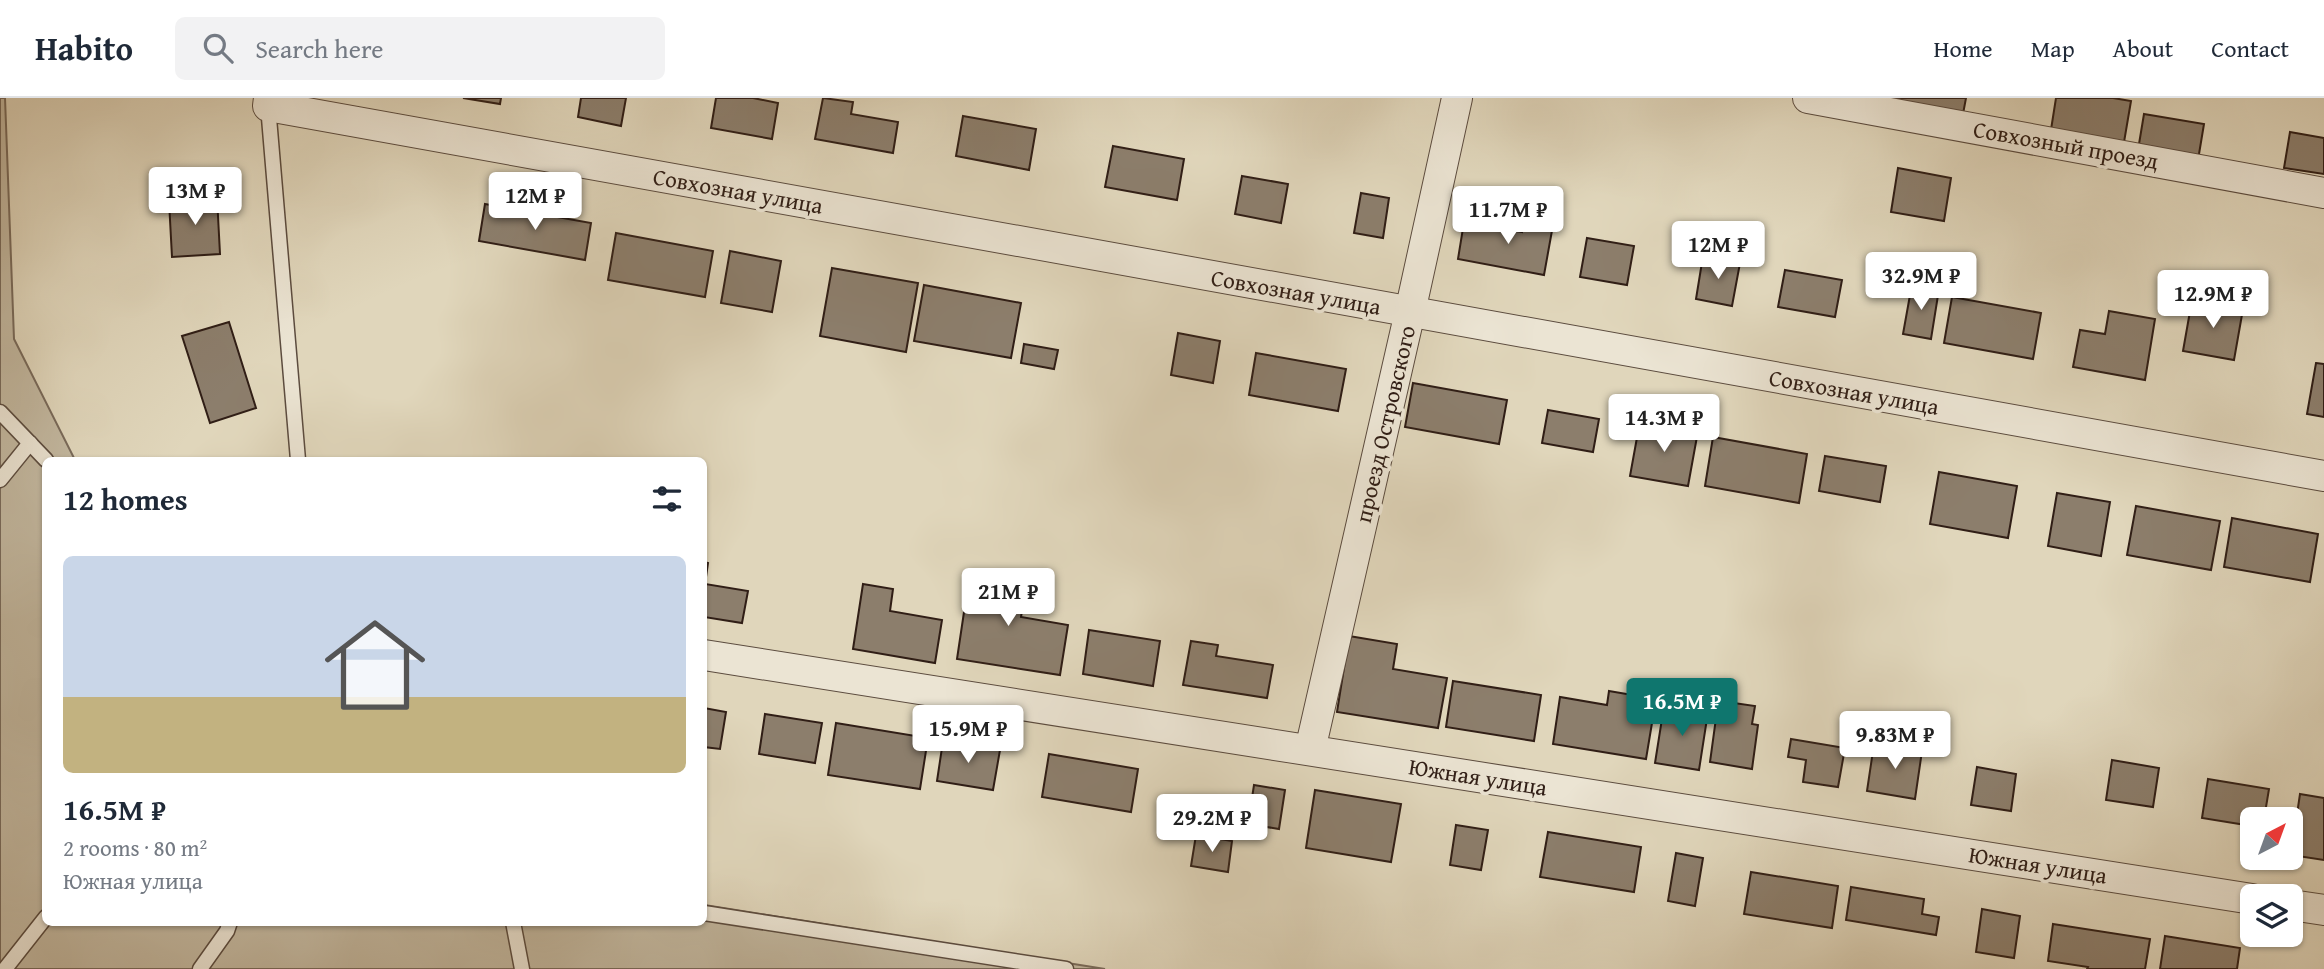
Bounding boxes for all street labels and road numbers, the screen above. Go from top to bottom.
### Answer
street label: Совхозный проезд [1971,112,2162,177]
street label: Совхозная улица [651,159,826,222]
street label: Совхозная улица [1209,260,1384,323]
street label: проезд Островского [1346,322,1423,526]
street label: Совхозная улица [1767,360,1942,423]
street label: Южная улица [1407,749,1550,804]
street label: Южная улица [1967,837,2110,892]

